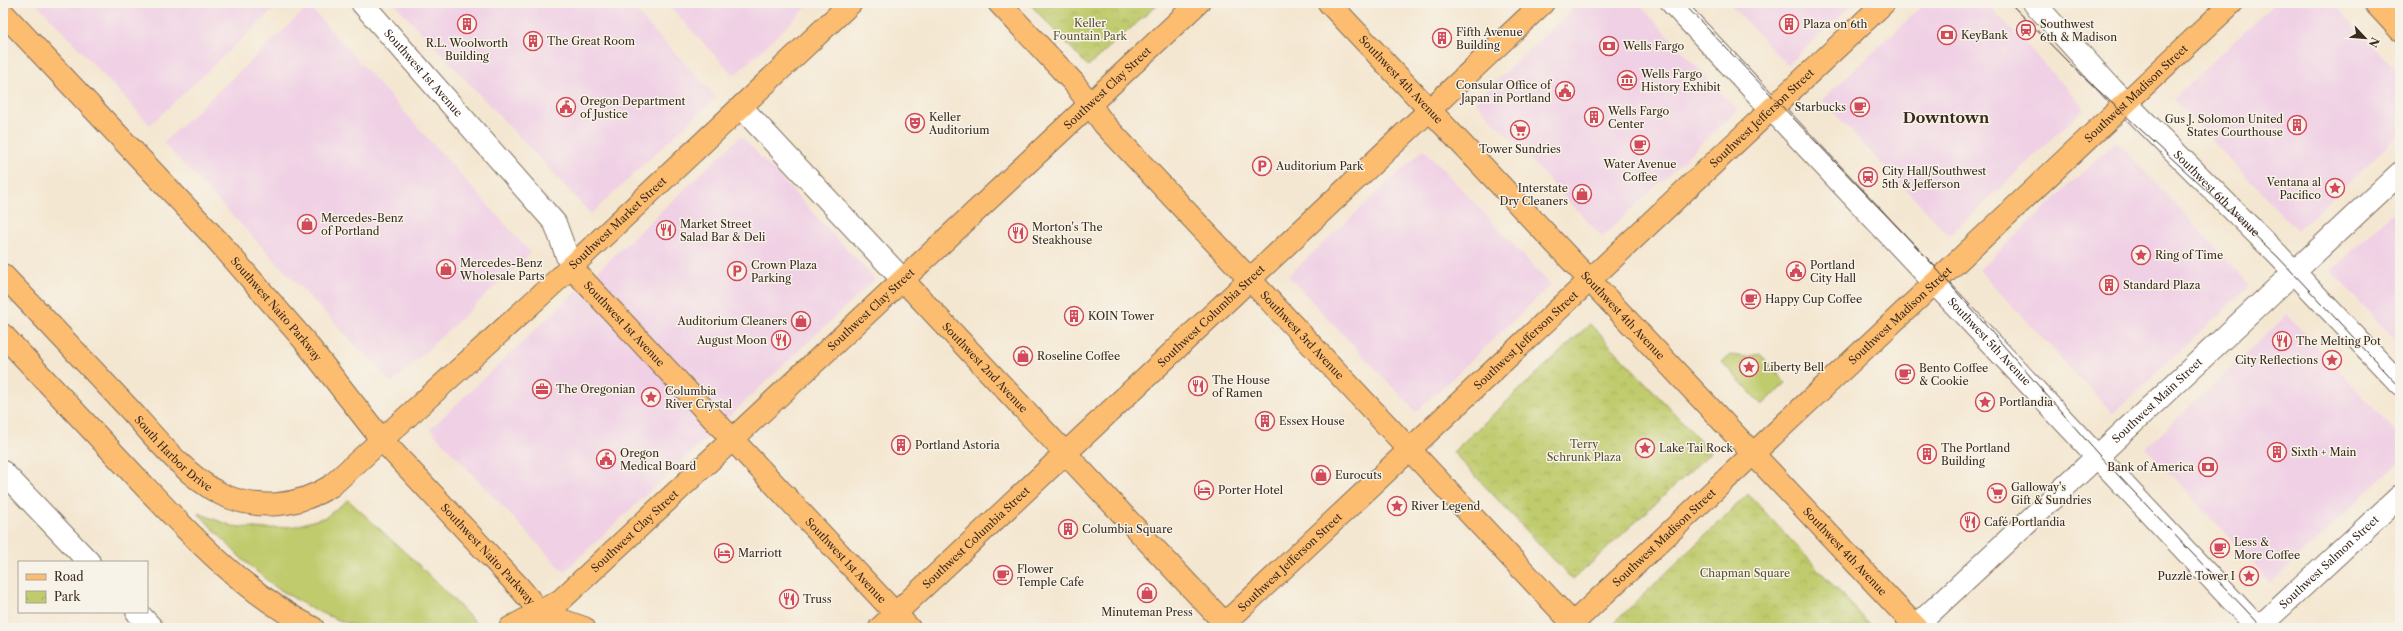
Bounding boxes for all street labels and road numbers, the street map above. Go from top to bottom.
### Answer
street label: Southwest 1st Avenue [381,26,466,120]
street label: Southwest 4th Avenue [1356,32,1446,127]
street label: Southwest Madison Street [2081,41,2191,145]
street label: Southwest Clay Street [1061,44,1154,132]
street label: Southwest Jefferson Street [1707,66,1817,170]
street label: Southwest 6th Avenue [2171,148,2263,240]
street label: Southwest Market Street [566,174,669,272]
street label: Southwest Naito Parkway [228,254,325,365]
street label: Southwest Columbia Street [1154,262,1268,370]
street label: Southwest Madison Street [1845,263,1955,367]
street label: Southwest Clay Street [824,265,918,354]
street label: Southwest 4th Avenue [1578,268,1668,362]
street label: Southwest 1st Avenue [581,278,668,370]
street label: Southwest 3rd Avenue [1257,288,1347,382]
street label: Southwest Jefferson Street [1471,288,1581,393]
street label: Southwest 5th Avenue [1945,295,2034,388]
street label: Southwest 2nd Avenue [939,319,1031,416]
street label: Southwest Main Street [2109,355,2205,446]
street label: South Harbor Drive [132,413,215,494]
street label: Southwest Columbia Street [919,483,1033,591]
street label: Southwest Madison Street [1610,486,1719,589]
street label: Southwest Clay Street [588,487,681,575]
street label: Southwest Naito Parkway [438,501,539,608]
street label: Southwest 4th Avenue [1800,504,1890,598]
street label: Southwest Jefferson Street [1235,510,1345,615]
street label: Southwest Salmon Street [2276,512,2382,612]
street label: Southwest 1st Avenue [802,515,889,606]

